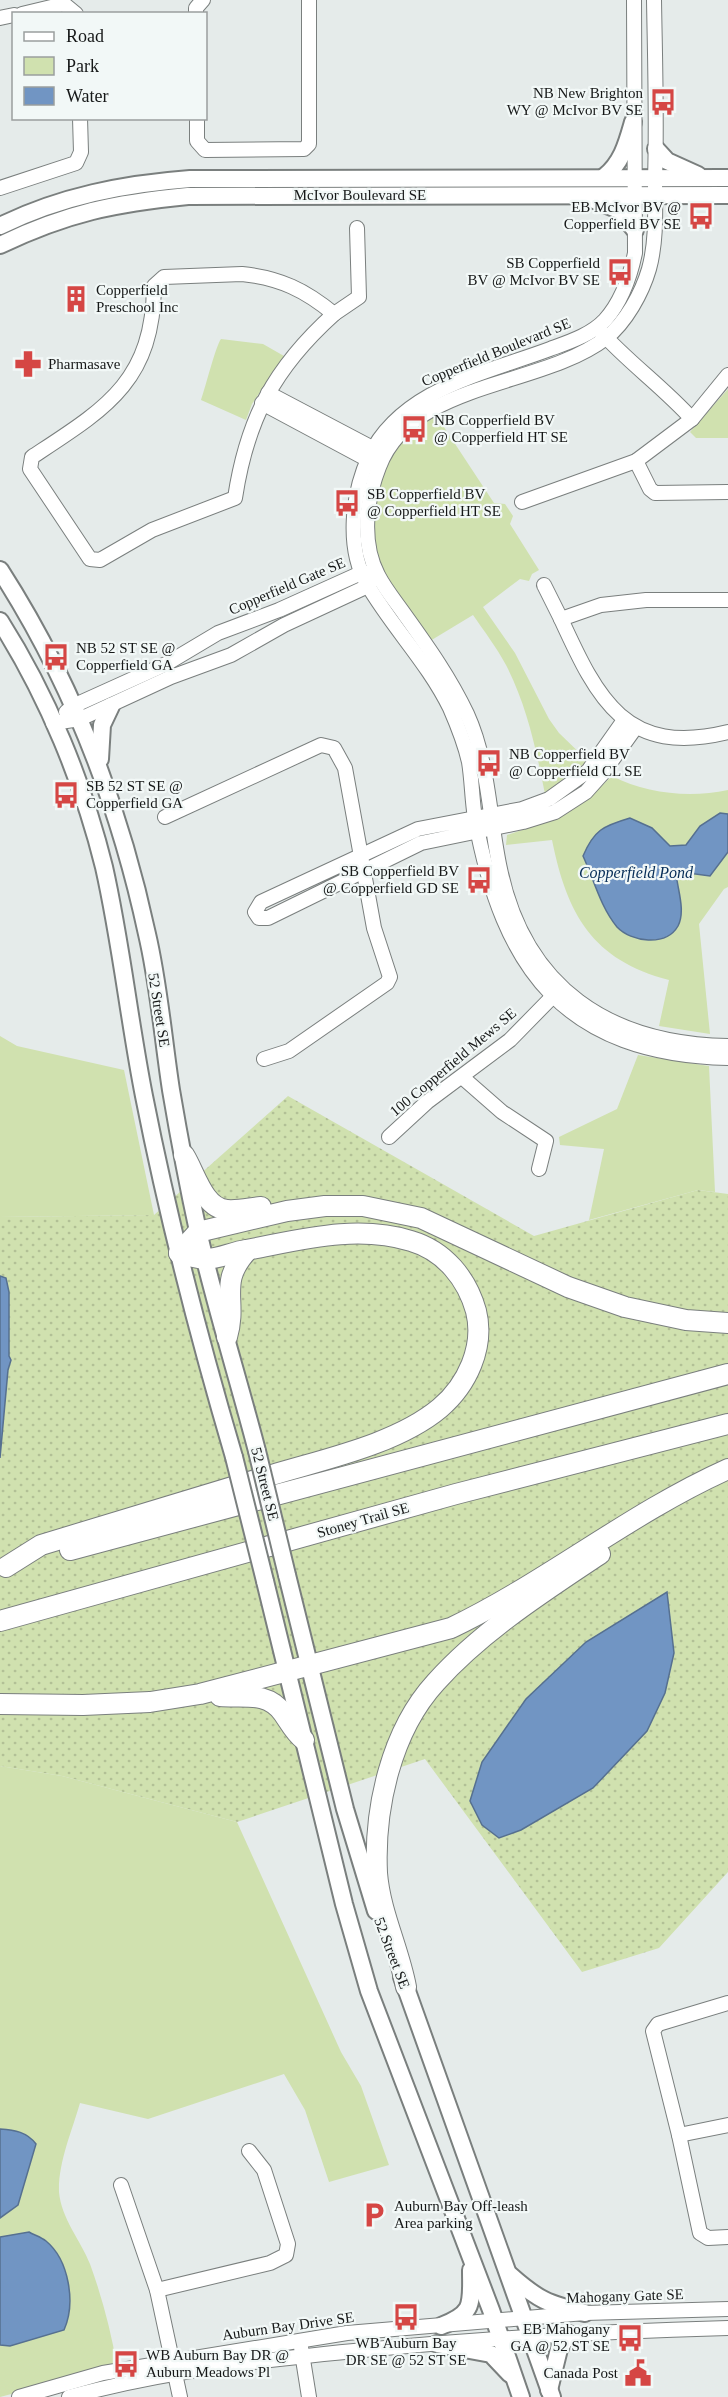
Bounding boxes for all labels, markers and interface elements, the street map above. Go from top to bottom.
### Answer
legend [12,12,207,120]
text: Road [66,26,104,46]
text: Park [66,56,99,76]
place label: NB New Brighton WY @ McIvor BV SE [507,85,643,118]
text: Water [66,86,109,106]
bus stop icon: NB New Brighton WY @ McIvor BV SE [648,87,678,117]
street label: McIvor Boulevard SE [294,187,426,203]
place label: EB McIvor BV @ Copperfield BV SE [564,199,681,232]
bus stop icon: EB McIvor BV @ Copperfield BV SE [686,201,716,231]
place label: SB Copperfield BV @ McIvor BV SE [468,255,600,288]
bus stop icon: SB Copperfield BV @ McIvor BV SE [605,257,635,287]
place label: Copperfield Preschool Inc [96,282,178,315]
building icon: Copperfield Preschool Inc [61,284,91,314]
street label: Copperfield Boulevard SE [419,315,573,389]
pharmacy icon: Pharmasave [13,349,43,379]
place label: Pharmasave [48,356,121,372]
place label: NB Copperfield BV @ Copperfield HT SE [434,412,568,445]
bus stop icon: NB Copperfield BV @ Copperfield HT SE [399,414,429,444]
place label: SB Copperfield BV @ Copperfield HT SE [367,486,501,519]
bus stop icon: SB Copperfield BV @ Copperfield HT SE [332,488,362,518]
street label: Copperfield Gate SE [226,554,348,618]
place label: NB 52 ST SE @ Copperfield GA [76,640,176,673]
bus stop icon: NB 52 ST SE @ Copperfield GA [41,642,71,672]
place label: NB Copperfield BV @ Copperfield CL SE [509,746,642,779]
bus stop icon: NB Copperfield BV @ Copperfield CL SE [474,748,504,778]
place label: SB 52 ST SE @ Copperfield GA [86,778,183,811]
bus stop icon: SB 52 ST SE @ Copperfield GA [51,780,81,810]
place label: SB Copperfield BV @ Copperfield GD SE [323,863,459,896]
water label: Copperfield Pond [579,864,694,882]
bus stop icon: SB Copperfield BV @ Copperfield GD SE [464,865,494,895]
street label: 52 Street SE [145,972,173,1048]
street label: 100 Copperfield Mews SE [387,1005,519,1119]
street label: 52 Street SE [248,1446,282,1522]
street label: Stoney Trail SE [315,1499,411,1541]
street label: 52 Street SE [371,1915,413,1991]
place label: Auburn Bay Off-leash Area parking [394,2198,528,2231]
parking icon: Auburn Bay Off-leash Area parking [359,2200,389,2230]
street label: Mahogany Gate SE [566,2286,684,2306]
bus stop icon: WB Auburn Bay DR SE @ 52 ST SE [391,2302,421,2332]
street label: Auburn Bay Drive SE [221,2309,355,2343]
place label: EB Mahogany GA @ 52 ST SE [511,2321,610,2354]
bus stop icon: EB Mahogany GA @ 52 ST SE [615,2323,645,2353]
place label: WB Auburn Bay DR SE @ 52 ST SE [346,2335,466,2368]
place label: WB Auburn Bay DR @ Auburn Meadows Pl [146,2347,289,2380]
bus stop icon: WB Auburn Bay DR @ Auburn Meadows Pl [111,2349,141,2379]
public building icon: Canada Post [623,2358,653,2388]
place label: Canada Post [543,2365,619,2381]

